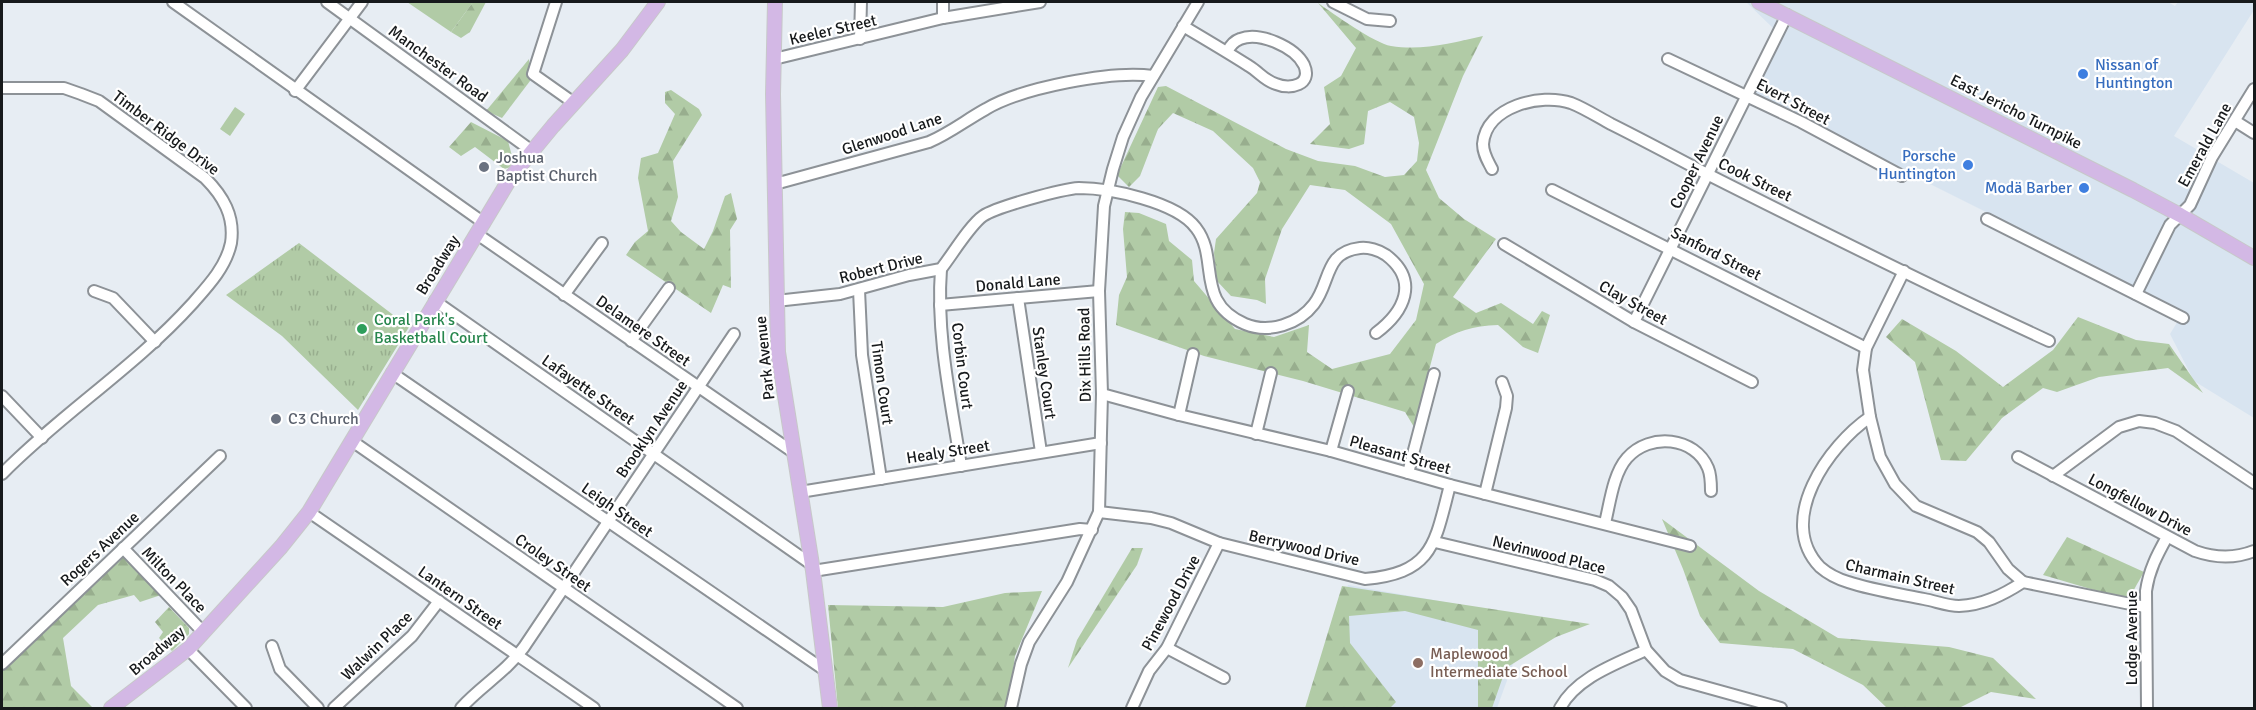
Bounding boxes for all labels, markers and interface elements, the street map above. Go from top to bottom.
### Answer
street label: Keeler Street [787,10,879,50]
street label: Manchester Road [384,21,492,107]
place label: Nissan of Huntington [2095,55,2173,93]
marker: Nissan of Huntington [2076,67,2090,81]
street label: East Jericho Turnpike [1947,70,2085,154]
street label: Evert Street [1753,74,1834,130]
street label: Timber Ridge Drive [108,86,224,180]
street label: Emerald Lane [2174,99,2236,191]
street label: Glenwood Lane [839,108,945,160]
street label: Cooper Avenue [1666,112,1728,212]
place label: Porsche Huntington [1878,146,1956,184]
place label: Joshua Baptist Church [496,148,597,186]
street label: Cook Street [1715,154,1795,207]
marker: Porsche Huntington [1961,158,1975,172]
marker: Joshua Baptist Church [477,160,491,174]
place label: Modä Barber [1985,178,2072,198]
marker: Modä Barber [2077,181,2091,195]
street label: Sanford Street [1667,223,1765,285]
street label: Broadway [412,231,464,299]
street label: Robert Drive [837,248,925,288]
street label: Donald Lane [975,269,1061,297]
street label: Clay Street [1595,276,1671,330]
street label: Delamere Street [592,291,694,371]
street label: Dix Hills Road [1074,308,1096,402]
place label: Coral Park's Basketball Court [374,310,488,348]
street label: Park Avenue [751,315,779,401]
street label: Corbin Court [947,321,977,411]
marker: Coral Park's Basketball Court [355,322,369,336]
street label: Stanley Court [1028,326,1060,421]
street label: Timon Court [866,340,898,426]
street label: Lafayette Street [538,351,639,430]
street label: Brooklyn Avenue [612,376,692,482]
place label: C3 Church [288,409,359,429]
marker: C3 Church [269,412,283,426]
street label: Pleasant Street [1347,431,1453,479]
street label: Healy Street [905,435,991,468]
street label: Longfellow Drive [2085,469,2195,541]
street label: Leigh Street [577,478,657,542]
street label: Rogers Avenue [56,507,144,591]
street label: Berrywood Drive [1247,526,1361,570]
street label: Croley Street [511,529,595,597]
street label: Nevinwood Place [1490,531,1608,579]
street label: Milton Place [137,542,211,618]
street label: Pinewood Drive [1137,552,1205,654]
street label: Charmain Street [1843,555,1957,599]
street label: Lantern Street [414,562,506,635]
street label: Lodge Avenue [2122,591,2142,685]
street label: Walwin Place [337,607,417,685]
street label: Broadway [125,622,189,680]
place label: Maplewood Intermediate School [1430,644,1568,682]
marker: Maplewood Intermediate School [1411,656,1425,670]

